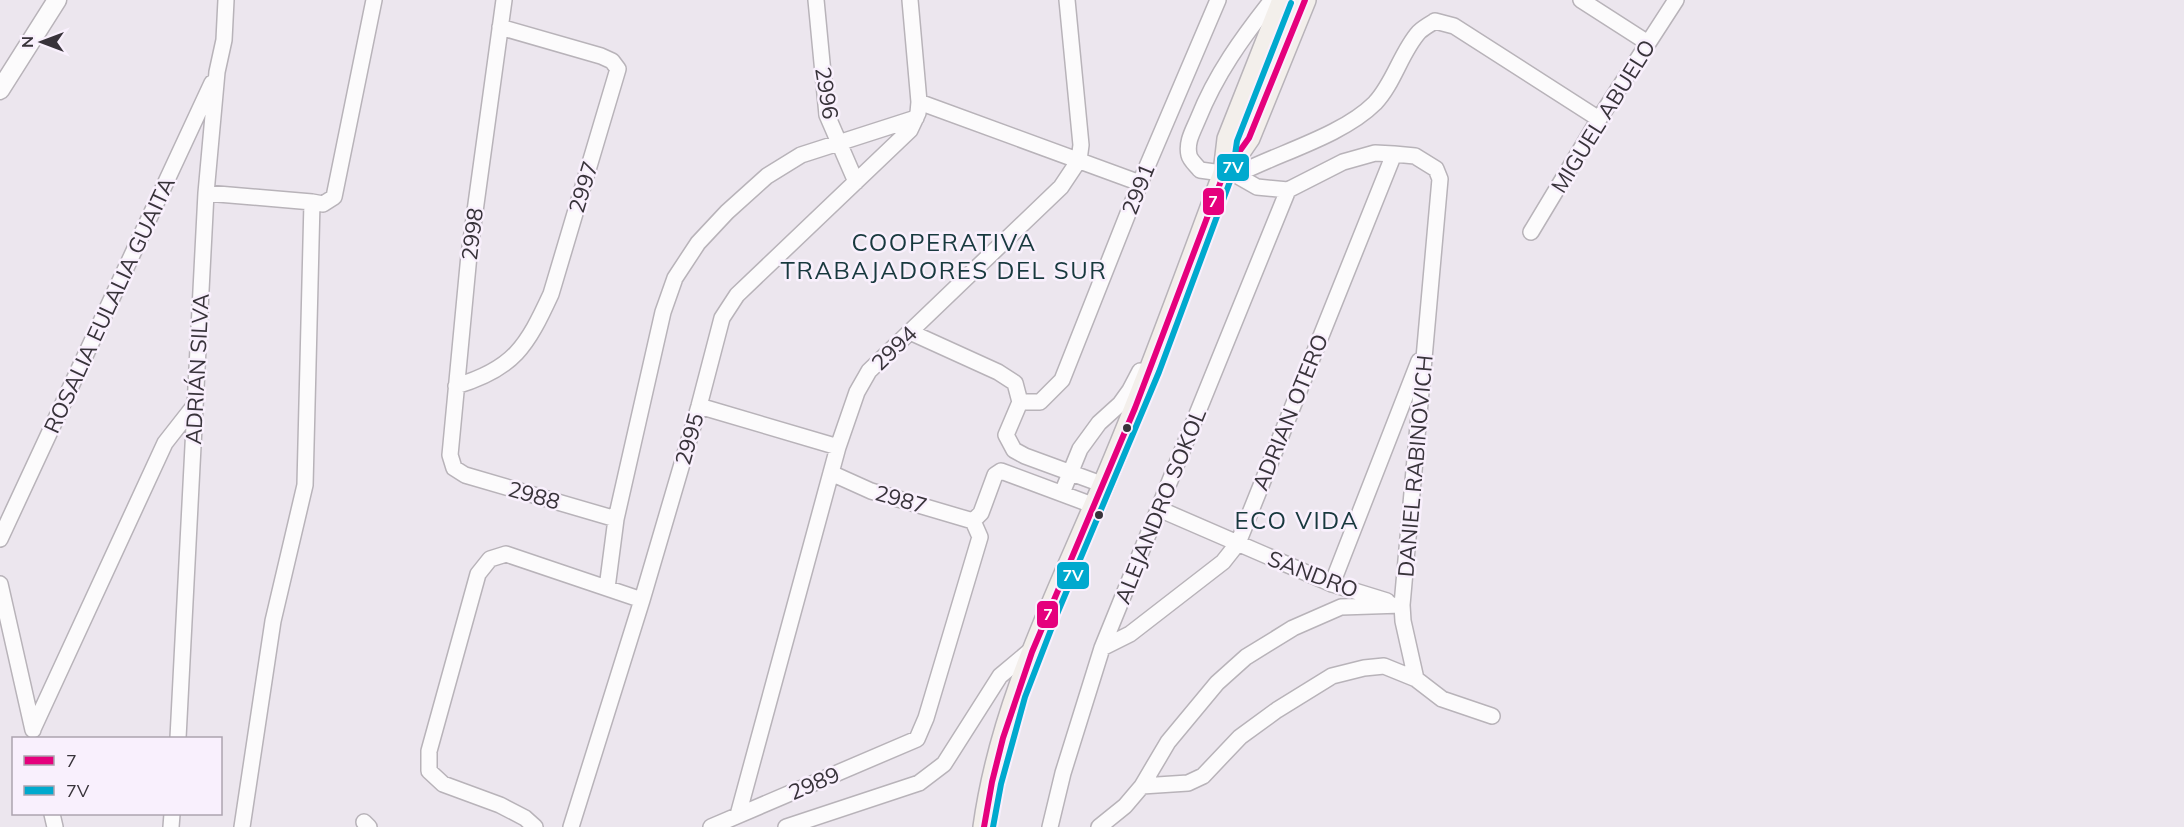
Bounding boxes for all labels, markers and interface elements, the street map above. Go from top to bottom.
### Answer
north arrow [12,12,72,72]
street label: MIGUEL ABUELO [1545,34,1661,198]
text: N [17,36,37,48]
street label: 2996 [809,65,845,121]
line badge: 7V [1216,153,1250,182]
text: 7V [1222,157,1244,177]
street label: 2997 [562,158,604,216]
street label: 2991 [1115,159,1161,219]
street label: ROSALIA EULALIA GUAITA [37,172,181,438]
line badge: 7 [1202,187,1225,216]
text: 7 [1208,191,1218,211]
street label: 2998 [455,206,489,262]
district label: COOPERATIVA TRABAJADORES DEL SUR [781,227,1107,285]
street label: ADRIÁN SILVA [179,293,215,445]
street label: 2994 [865,320,923,376]
street label: ADRIAN OTERO [1246,330,1334,494]
street label: DANIEL RABINOVICH [1391,354,1439,578]
street label: ALEJANDRO SOKOL [1108,404,1212,608]
street label: 2995 [668,410,710,468]
unlabelled marker [1121,422,1133,434]
street label: 2988 [505,474,563,516]
street label: 2987 [872,478,930,520]
district label: ECO VIDA [1235,505,1359,535]
unlabelled marker [1093,509,1105,521]
street label: SANDRO [1264,544,1362,604]
line badge: 7V [1056,561,1090,590]
text: 7V [1062,565,1084,585]
line badge: 7 [1036,600,1059,629]
text: 7 [1043,604,1053,624]
legend [12,737,222,815]
text: 7 [66,749,77,772]
street label: 2989 [784,760,844,806]
text: 7V [66,779,90,802]

